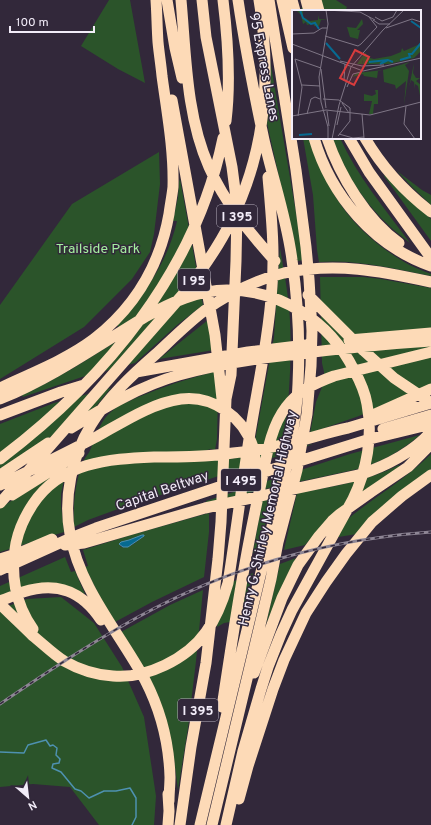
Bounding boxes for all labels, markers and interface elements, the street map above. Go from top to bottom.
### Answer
scale bar [10,8,94,34]
inset map [292,10,421,139]
street label: 95 Express Lanes [245,12,282,123]
text: 100 m [16,15,49,31]
road number: I 395 [217,205,257,227]
park label: Trailside Park [56,241,140,258]
road number: I 95 [178,269,210,291]
street label: Henry G. Shirley Memorial Highway [235,409,302,628]
street label: Capital Beltway [114,467,211,515]
road number: I 495 [221,469,261,491]
road number: I 395 [178,699,218,721]
north arrow [8,777,48,817]
text: N [25,797,39,813]

